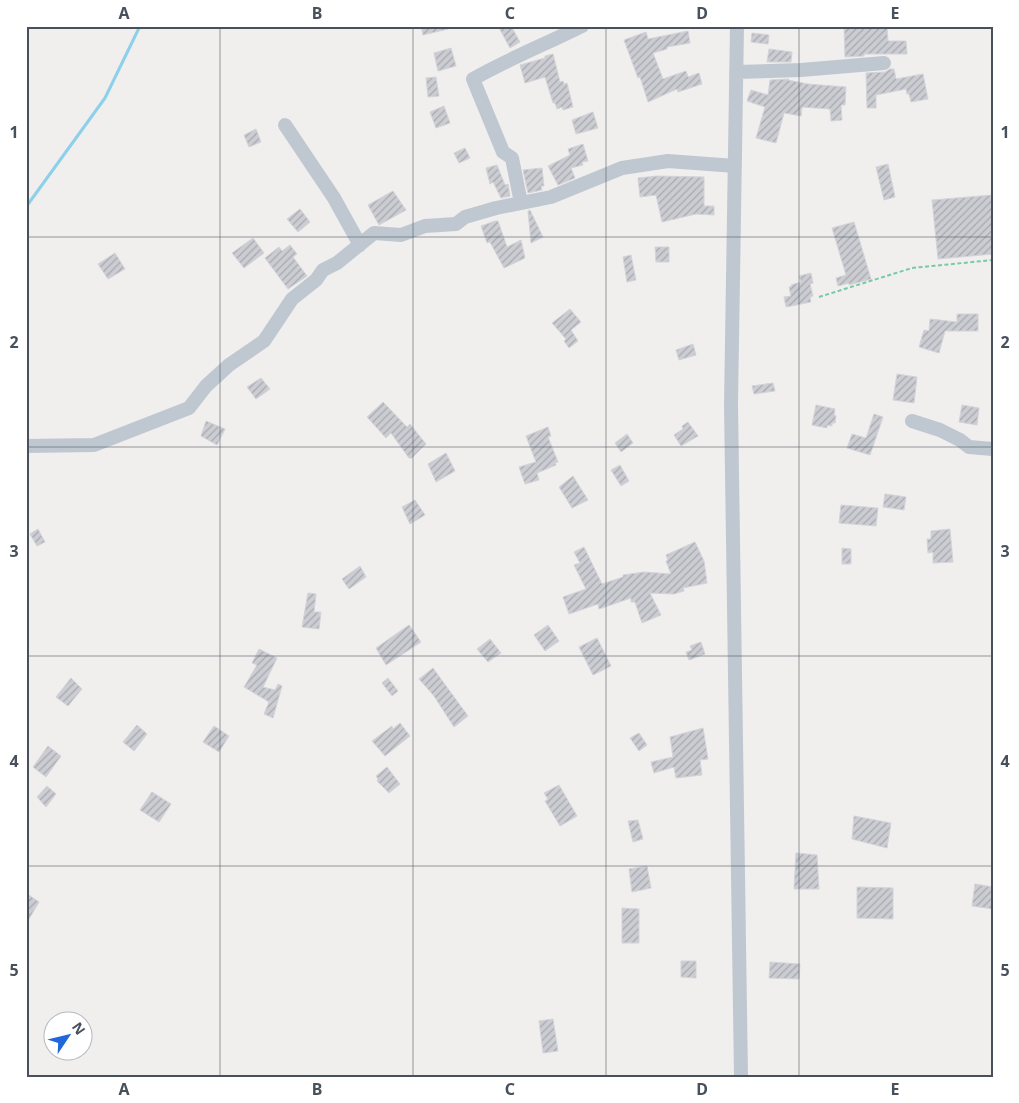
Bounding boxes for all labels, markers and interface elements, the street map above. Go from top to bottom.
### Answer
text: A [118,2,130,24]
text: B [312,2,322,24]
text: C [505,2,515,24]
text: D [696,2,708,24]
text: E [891,2,900,24]
text: 1 [9,121,19,143]
text: 1 [1000,121,1010,143]
text: 2 [9,331,19,353]
text: 2 [1000,331,1010,353]
text: 3 [9,540,19,562]
text: 3 [1000,540,1010,562]
text: 4 [9,750,19,772]
text: 4 [1000,750,1010,772]
text: 5 [9,959,19,981]
text: 5 [1000,959,1010,981]
north arrow [42,1010,92,1060]
text: N [68,1018,90,1038]
text: A [118,1078,130,1100]
text: B [312,1078,322,1100]
text: C [505,1078,515,1100]
text: D [696,1078,708,1100]
text: E [891,1078,900,1100]

